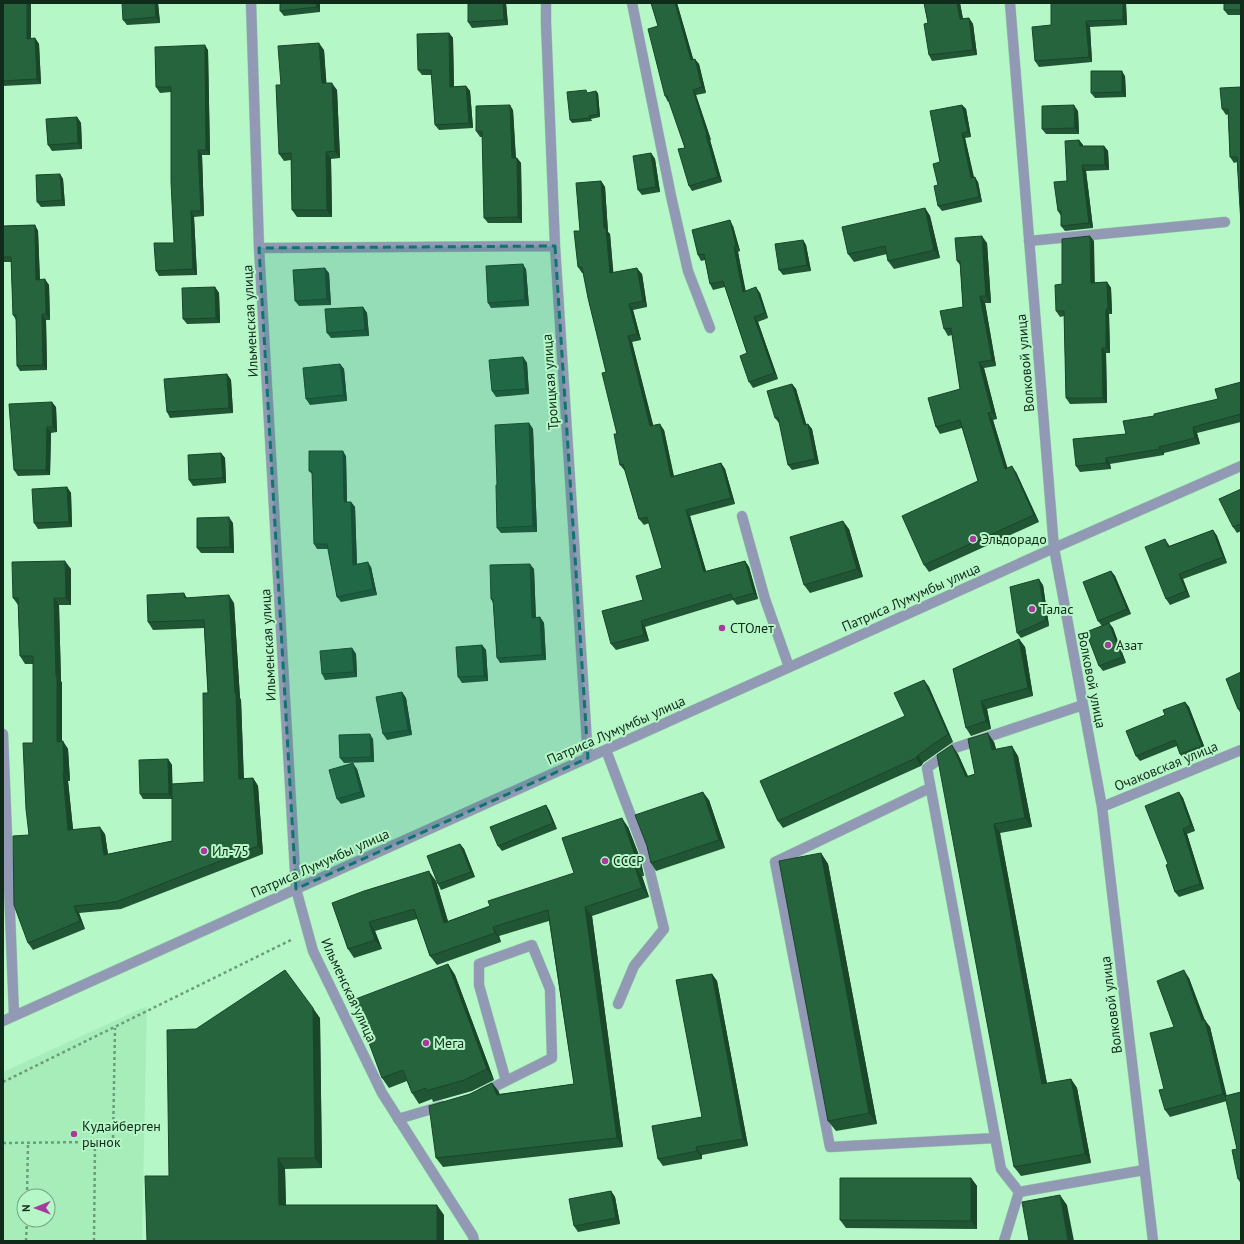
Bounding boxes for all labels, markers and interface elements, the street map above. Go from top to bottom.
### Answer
street label: Ильменская улица [238,264,262,378]
street label: Волковой улица [1012,313,1038,413]
street label: Троицкая улица [538,333,562,431]
place label: Эльдорадо [981,530,1047,548]
marker: Эльдорадо [968,534,978,544]
street label: Патриса Лумумбы улица [839,558,983,636]
street label: Ильменская улица [256,588,280,702]
place label: Талас [1040,600,1073,618]
marker: Талас [1027,604,1037,614]
place label: СТОлет [730,619,774,637]
marker: СТОлет [717,623,727,633]
street label: Волковой улица [1074,630,1110,730]
place label: Азат [1116,636,1143,654]
marker: Азат [1103,640,1113,650]
street label: Патриса Лумумбы улица [544,691,688,769]
street label: Очаковская улица [1111,737,1221,795]
street label: Патриса Лумумбы улица [248,824,392,902]
place label: Ил-75 [212,842,249,860]
marker: Ил-75 [199,846,209,856]
place label: СССР [613,852,644,870]
marker: СССР [600,856,610,866]
street label: Ильменская улица [317,935,381,1045]
street label: Волковой улица [1096,955,1126,1055]
place label: Мега [434,1034,464,1052]
marker: Мега [421,1038,431,1048]
place label: Кудайберген рынок [82,1117,161,1151]
marker: Кудайберген рынок [69,1129,79,1139]
north arrow [16,1188,56,1228]
text: N [19,1204,33,1212]

